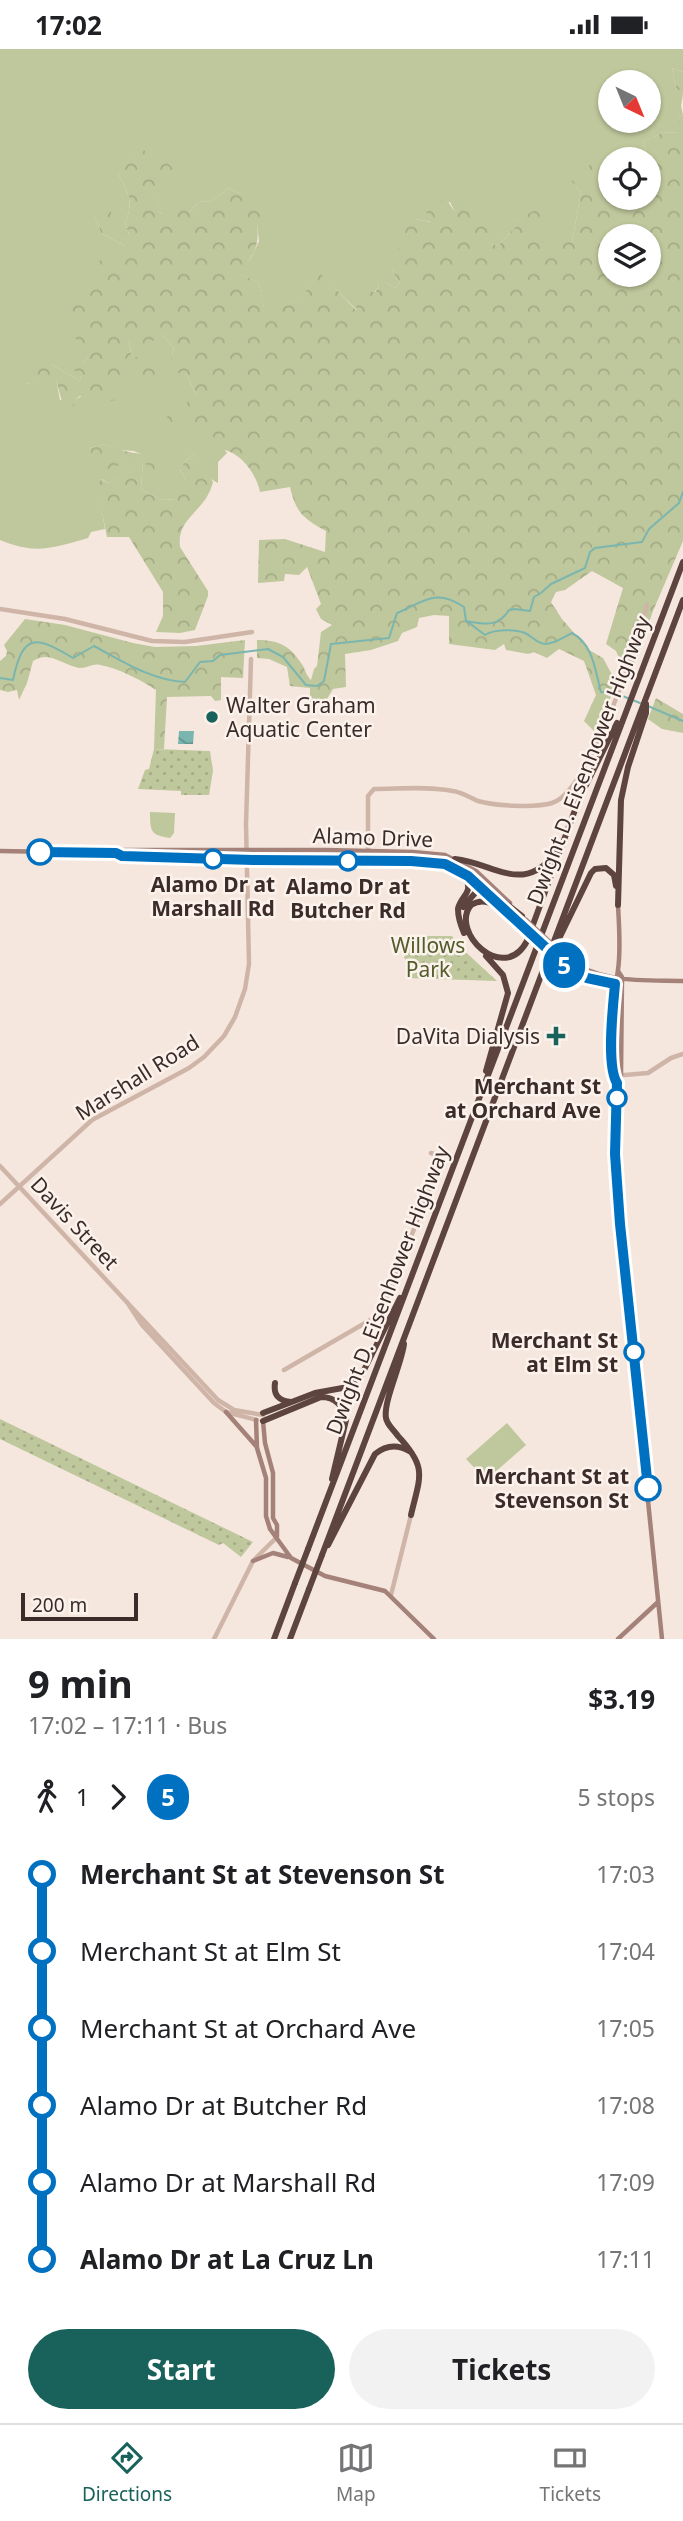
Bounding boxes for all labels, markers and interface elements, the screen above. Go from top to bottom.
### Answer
text: 17:02 [35,7,102,43]
north arrow [598,70,662,133]
map controls [598,70,661,287]
button: locate [598,147,661,210]
button: layers [598,224,661,287]
street label: Dwight D. Eisenhower Highway [520,611,656,908]
place label: Walter Graham Aquatic Center [226,691,376,743]
marker: Walter Graham Aquatic Center [204,709,220,725]
street label: Alamo Drive [312,821,434,853]
unlabelled marker [27,839,53,865]
marker: Alamo Dr at Marshall Rd [203,849,223,869]
marker: Alamo Dr at Butcher Rd [338,851,358,871]
place label: Alamo Dr at Marshall Rd [151,870,275,922]
place label: Alamo Dr at Butcher Rd [286,872,410,924]
park label: Willows Park [391,931,465,983]
line badge: 5 [541,942,587,988]
text: 5 [557,948,571,981]
place label: DaVita Dialysis [396,1022,540,1050]
marker: DaVita Dialysis [546,1026,566,1046]
street label: Marshall Road [70,1028,204,1126]
place label: Merchant St at Orchard Ave [444,1072,601,1124]
marker: Merchant St at Orchard Ave [607,1088,627,1108]
street label: Dwight D. Eisenhower Highway [319,1141,455,1438]
street label: Davis Street [25,1171,126,1276]
place label: Merchant St at Elm St [491,1326,618,1378]
marker: Merchant St at Elm St [624,1342,644,1362]
place label: Merchant St at Stevenson St [475,1462,629,1514]
marker: Merchant St at Stevenson St [635,1475,661,1501]
scale bar [21,1590,138,1622]
text: 200 m [32,1592,87,1618]
text: 9 min [28,1657,133,1709]
text: $3.19 [588,1681,655,1717]
text: 17:02 – 17:11 · Bus [28,1709,227,1741]
icon: walk [28,1778,66,1816]
icon: forward [99,1778,137,1816]
text: 5 [161,1780,175,1813]
text: 1 [76,1781,89,1813]
text: 5 stops [577,1781,655,1813]
text: Merchant St at Stevenson St [80,1856,444,1892]
text: 17:03 [596,1858,655,1890]
text: Merchant St at Elm St [80,1933,341,1969]
text: 17:04 [596,1935,655,1967]
text: Merchant St at Orchard Ave [80,2010,416,2046]
text: 17:05 [596,2012,655,2044]
text: Alamo Dr at Butcher Rd [80,2087,367,2123]
text: 17:08 [596,2089,655,2121]
text: Alamo Dr at Marshall Rd [80,2164,376,2200]
text: 17:09 [596,2166,655,2198]
text: Alamo Dr at La Cruz Ln [80,2241,374,2277]
text: 17:11 [596,2243,655,2275]
button: Start [28,2329,335,2409]
button: Tickets [349,2329,655,2409]
tab: Directions [82,2439,172,2507]
tab: Map [336,2439,376,2507]
tab: Tickets [540,2439,601,2507]

